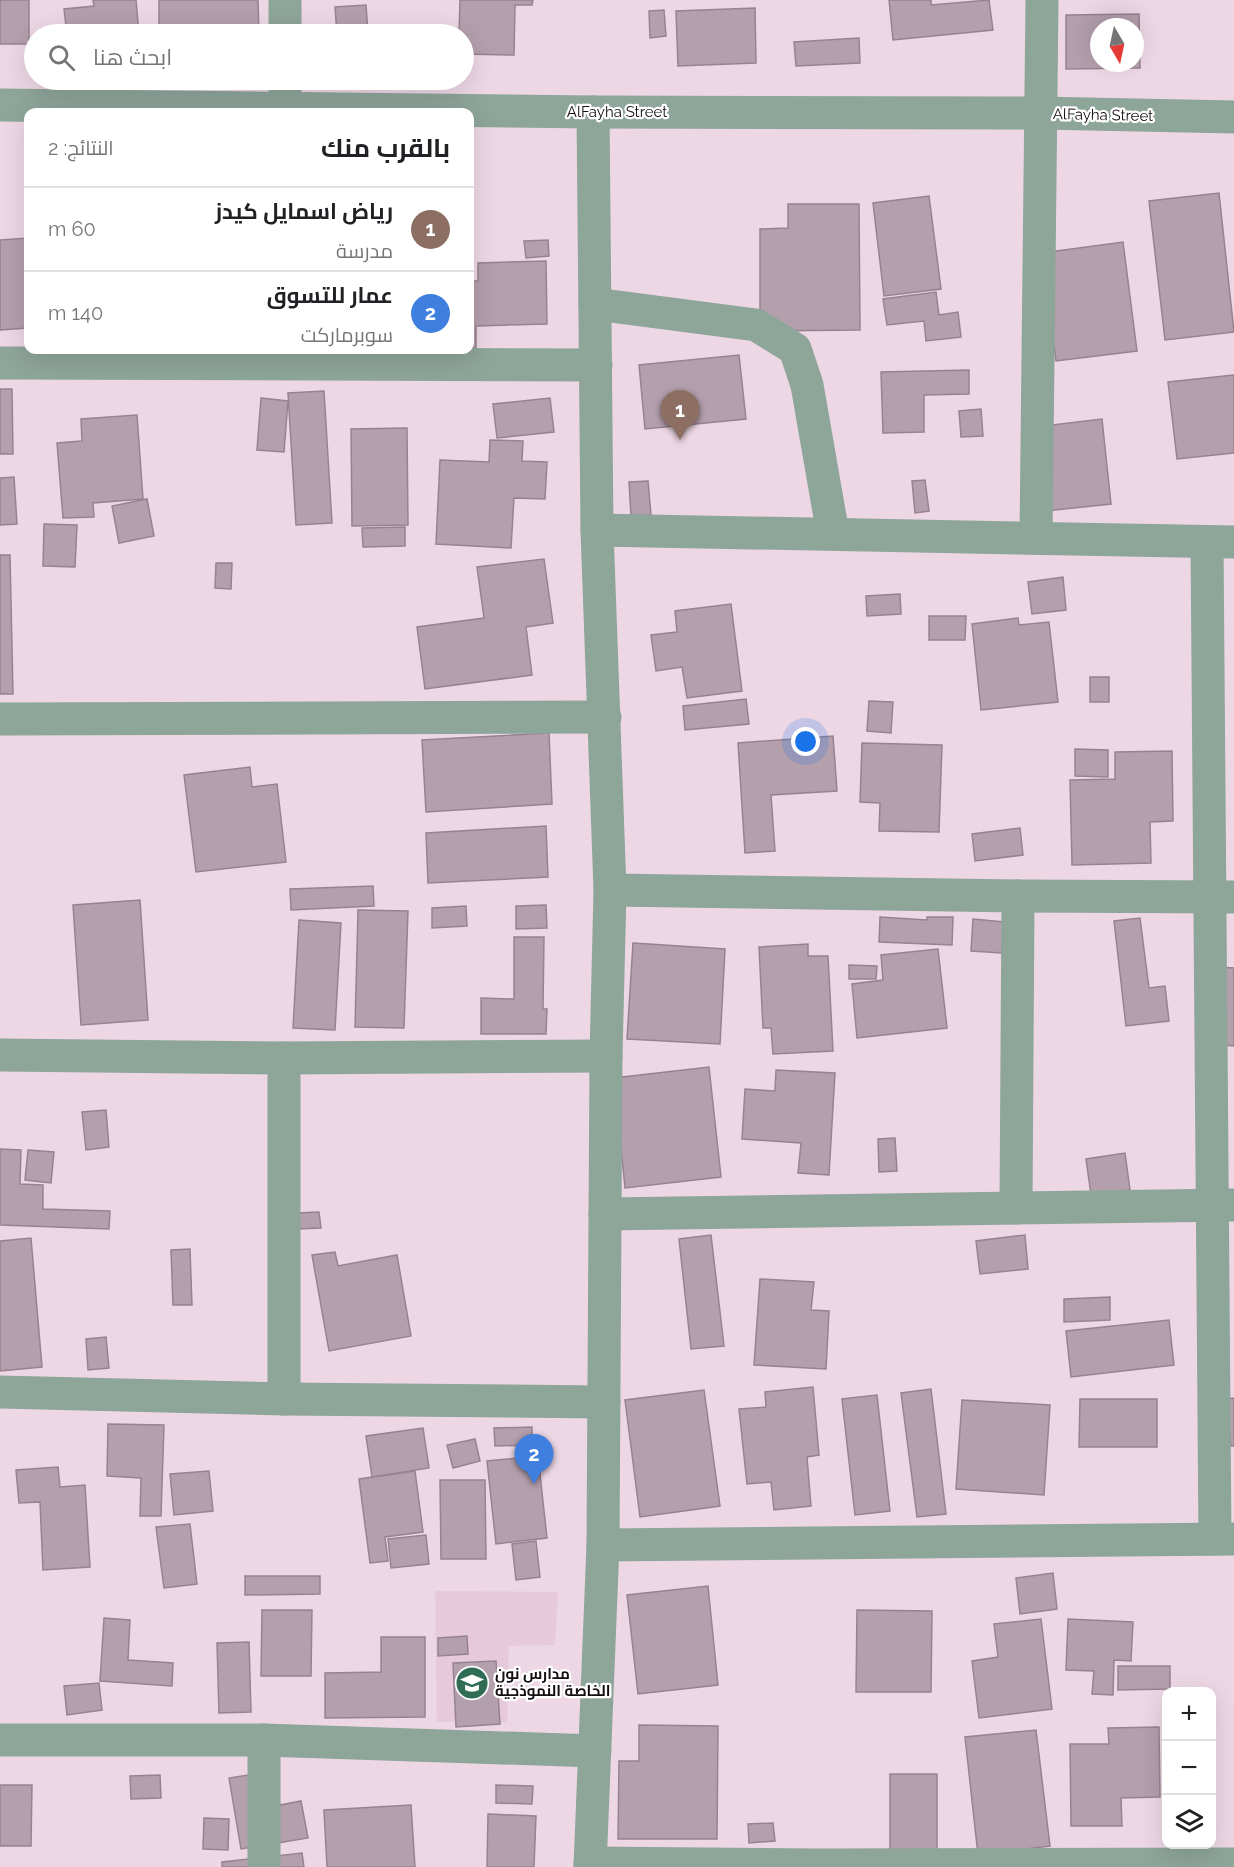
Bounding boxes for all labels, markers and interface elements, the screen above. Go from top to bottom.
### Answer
north arrow [1090,18,1144,72]
search box [24,24,474,90]
icon: search [45,41,78,74]
text: ابحث هنا [93,44,172,70]
street label: AlFayha Street [567,103,667,121]
street label: AlFayha Street [1053,105,1153,125]
text: بالقرب منك [321,133,450,163]
text: النتائج: 2 [48,136,114,160]
text: رياض اسمايل كيدز [215,198,393,224]
text: 60 m [48,217,96,241]
text: 1 [426,217,435,241]
text: مدرسة [336,239,393,263]
text: عمار للتسوق [267,282,393,308]
text: 140 m [48,301,103,325]
text: 2 [425,301,436,325]
text: سوبرماركت [301,323,393,347]
pin: 1 [660,390,700,440]
your location [791,727,820,756]
pin: 2 [514,1434,554,1484]
school or university icon: مدارس نون الخاصة النموذجية [454,1665,490,1701]
place label: مدارس نون الخاصة النموذجية [495,1665,610,1700]
map controls [1162,1687,1216,1849]
button: + [1162,1687,1216,1741]
button: − [1162,1741,1216,1795]
button: layers [1162,1795,1216,1849]

